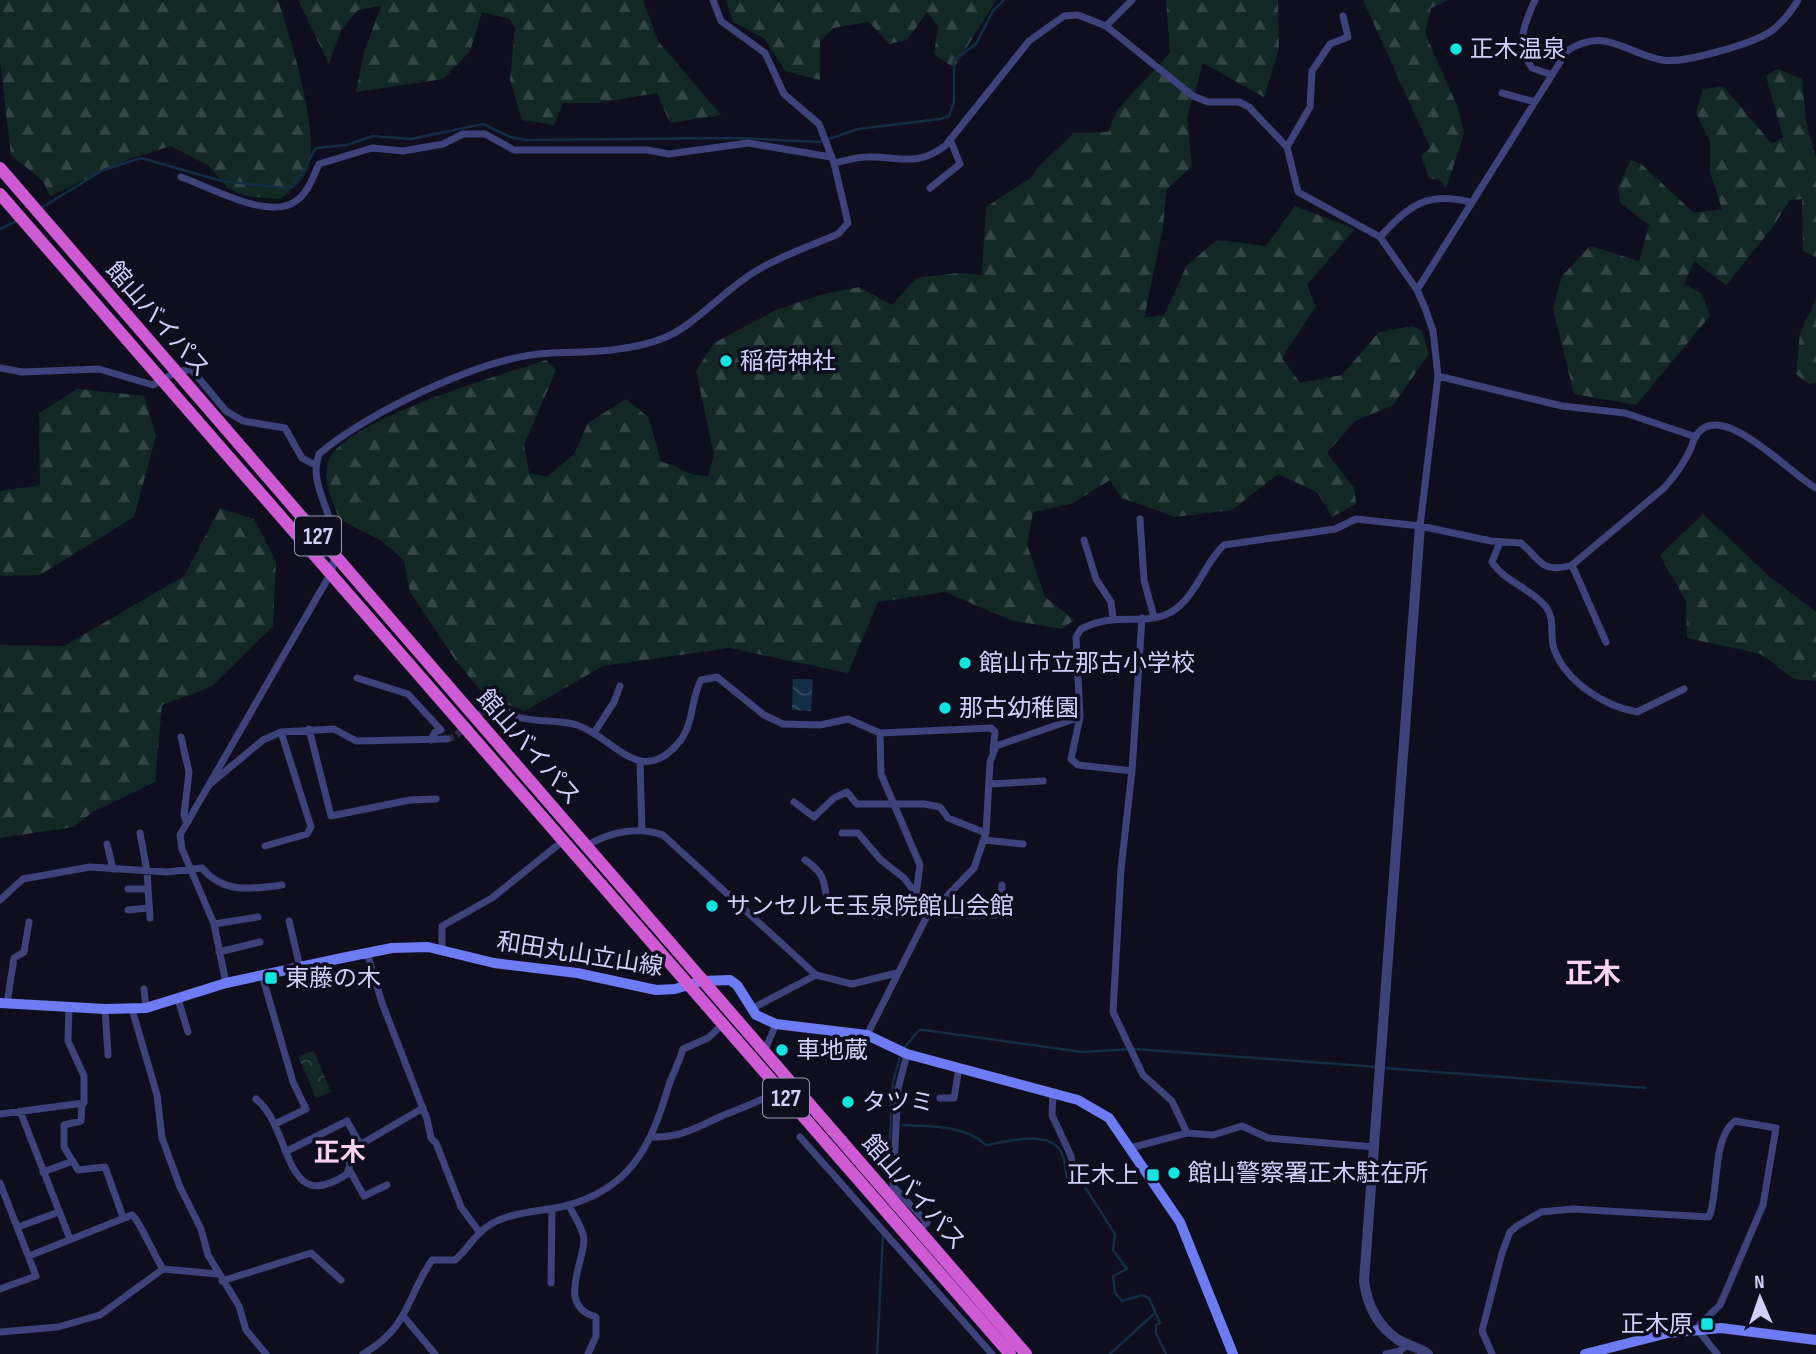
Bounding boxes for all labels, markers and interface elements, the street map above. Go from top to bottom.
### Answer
place label: 正木温泉 [1470,35,1566,64]
marker: 正木温泉 [1448,41,1464,57]
street label: 館山バイパス [100,256,216,383]
place label: 稲荷神社 [740,347,836,376]
marker: 稲荷神社 [718,353,734,369]
road number: 127 [295,516,341,556]
place label: 館山市立那古小学校 [979,649,1195,678]
marker: 館山市立那古小学校 [957,655,973,671]
street label: 館山バイパス [471,684,587,811]
place label: 那古幼稚園 [959,694,1079,723]
marker: 那古幼稚園 [937,700,953,716]
place label: サンセルモ玉泉院館山会館 [726,892,1014,921]
marker: サンセルモ玉泉院館山会館 [704,898,720,914]
street label: 和田丸山立山線 [495,927,665,982]
district label: 正木 [1565,958,1621,991]
place label: 東藤の木 [285,964,381,993]
marker: 東藤の木 [263,970,279,986]
place label: 車地蔵 [796,1036,868,1065]
marker: 車地蔵 [774,1042,790,1058]
road number: 127 [763,1078,809,1118]
place label: タツミ [862,1088,934,1117]
marker: タツミ [840,1094,856,1110]
street label: 館山バイパス [856,1129,972,1256]
district label: 正木 [314,1138,366,1169]
place label: 館山警察署正木駐在所 [1188,1159,1428,1188]
place label: 正木上 [1067,1161,1139,1190]
marker: 館山警察署正木駐在所 [1166,1165,1182,1181]
marker: 正木上 [1145,1167,1161,1183]
north arrow [1725,1263,1795,1333]
text: N [1754,1271,1765,1294]
place label: 正木原 [1621,1310,1693,1339]
marker: 正木原 [1699,1316,1715,1332]

